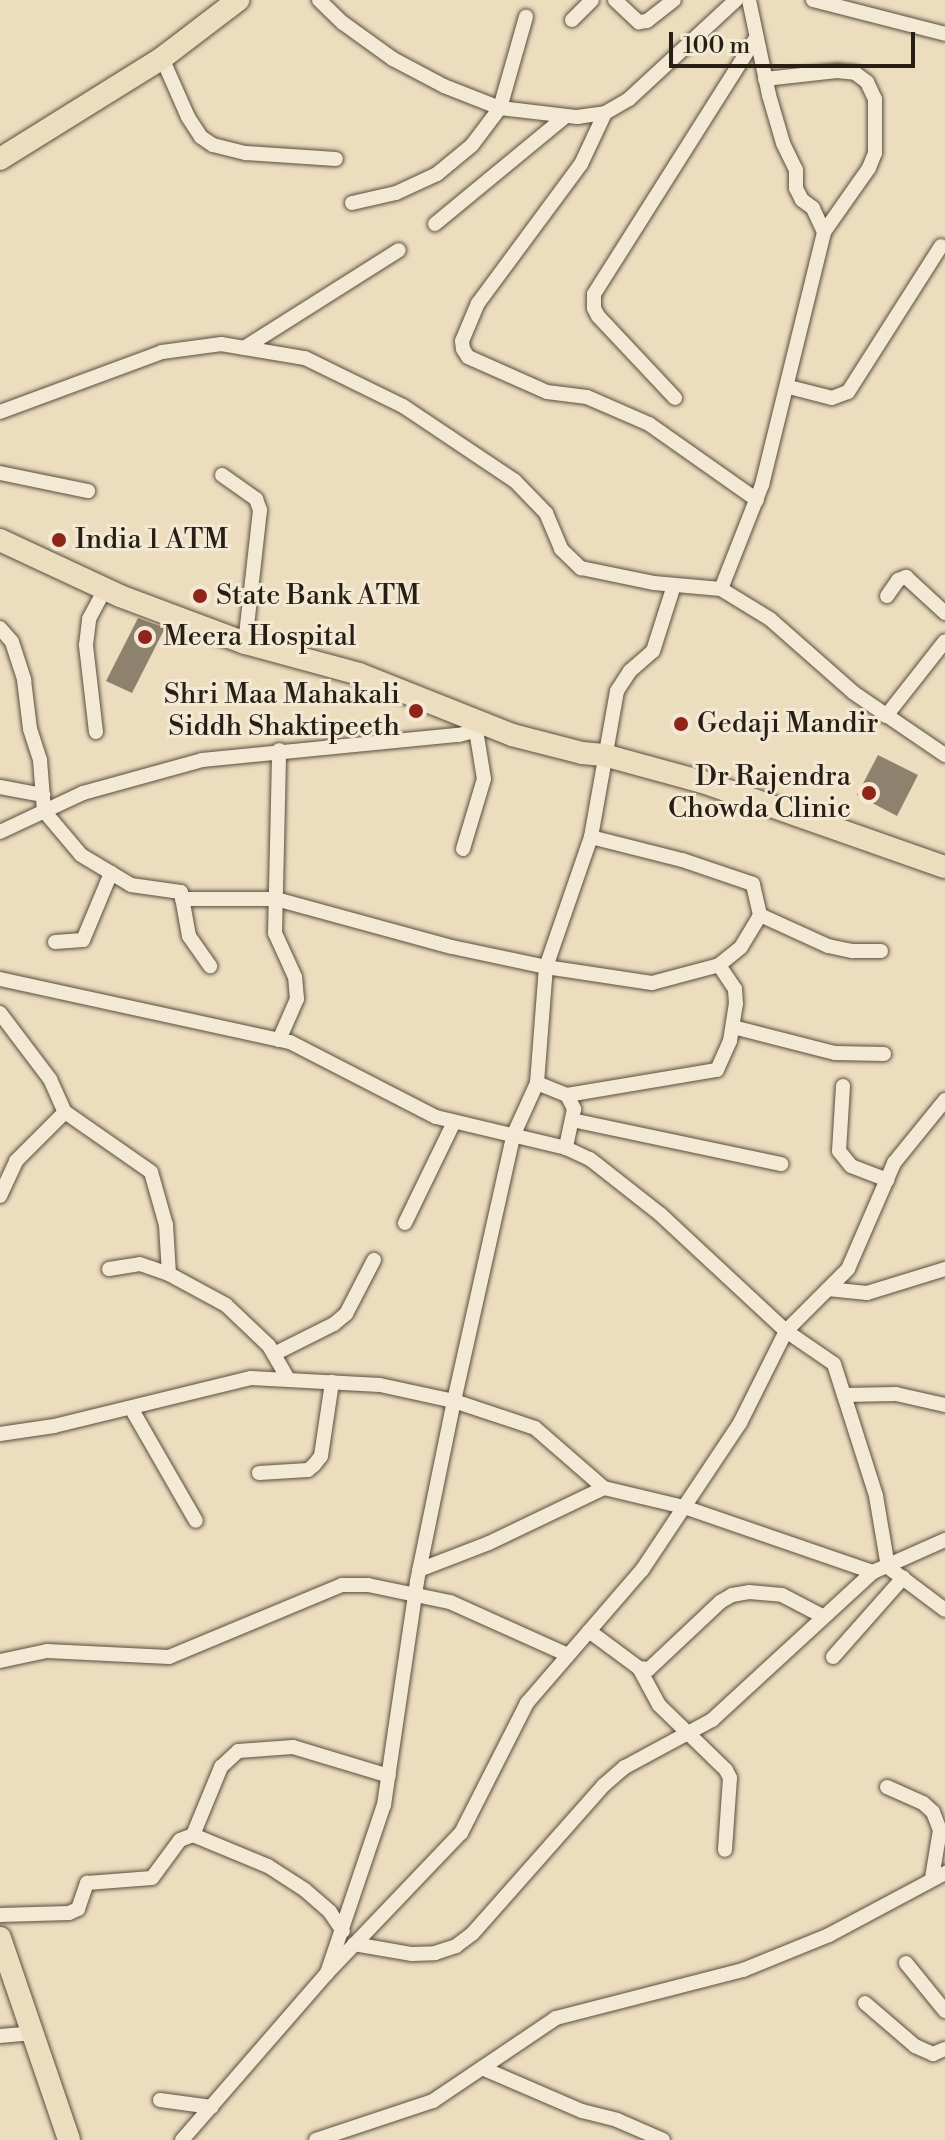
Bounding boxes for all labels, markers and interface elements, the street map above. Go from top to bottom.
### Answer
scale bar [673,16,919,66]
text: 100 m [683,31,750,61]
place label: India 1 ATM [75,523,228,557]
marker: India 1 ATM [50,531,68,549]
place label: State Bank ATM [216,579,420,613]
marker: State Bank ATM [191,587,209,605]
place label: Meera Hospital [163,620,356,654]
marker: Meera Hospital [134,626,156,648]
place label: Shri Maa Mahakali Siddh Shaktipeeth [164,678,400,744]
marker: Shri Maa Mahakali Siddh Shaktipeeth [407,702,425,720]
place label: Gedaji Mandir [697,707,879,741]
marker: Gedaji Mandir [672,715,690,733]
place label: Dr Rajendra Chowda Clinic [668,760,851,826]
marker: Dr Rajendra Chowda Clinic [858,782,880,804]

